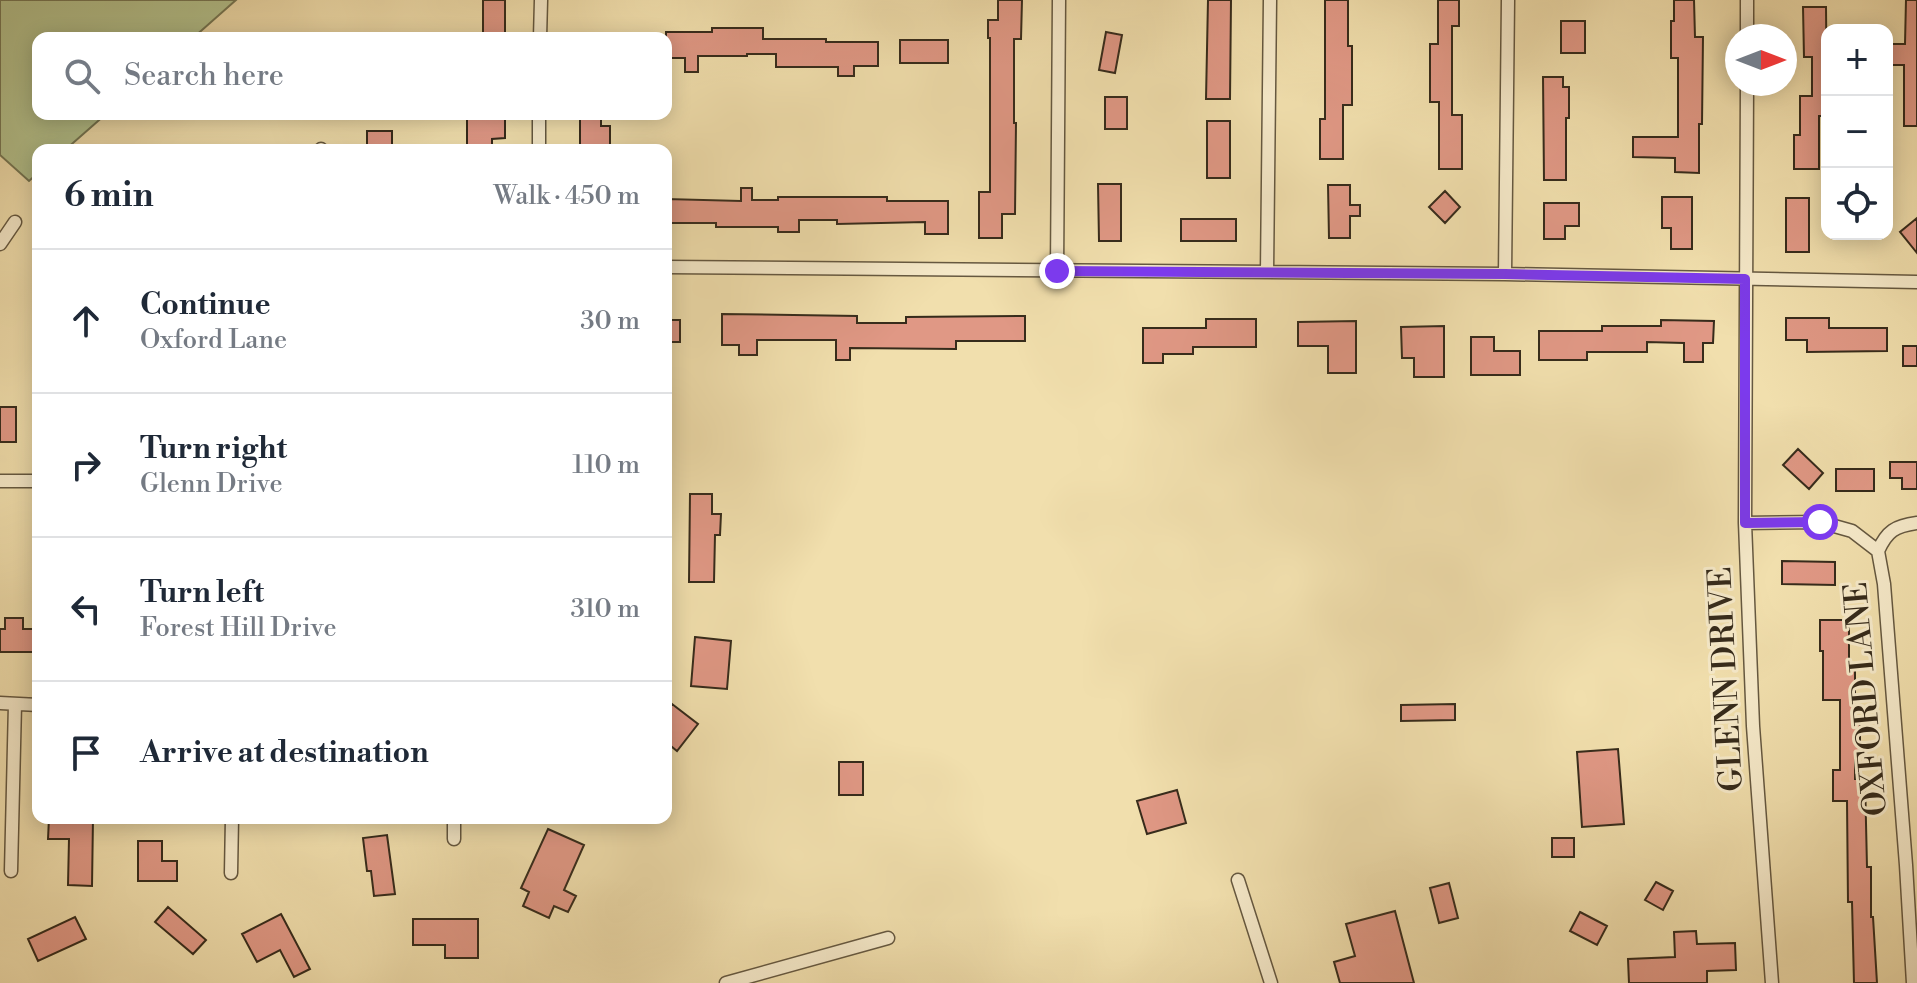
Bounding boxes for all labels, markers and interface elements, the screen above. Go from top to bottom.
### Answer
north arrow [1725,24,1797,96]
map controls [1821,24,1893,240]
button: + [1821,24,1893,96]
search box [32,32,672,120]
icon: search [60,54,104,98]
text: Search here [124,57,284,95]
button: − [1821,96,1893,168]
button: locate [1821,168,1893,240]
text: 6 min [64,175,154,217]
text: Walk · 450 m [493,180,640,212]
route end [1039,253,1075,289]
text: Continue [140,286,271,324]
icon: ahead [64,299,108,343]
text: 30 m [580,305,640,337]
text: Oxford Lane [140,324,287,356]
text: Turn right [140,430,287,468]
icon: right [64,443,108,487]
text: 110 m [572,449,640,481]
text: Glenn Drive [140,468,283,500]
route start [1802,504,1838,540]
street label: GLENN DRIVE [1700,566,1752,792]
text: Turn left [140,574,264,612]
street label: OXFORD LANE [1836,580,1896,818]
icon: left [64,587,108,631]
text: 310 m [571,593,640,625]
text: Forest Hill Drive [140,612,337,644]
icon: arrive [64,731,108,775]
text: Arrive at destination [140,734,429,772]

